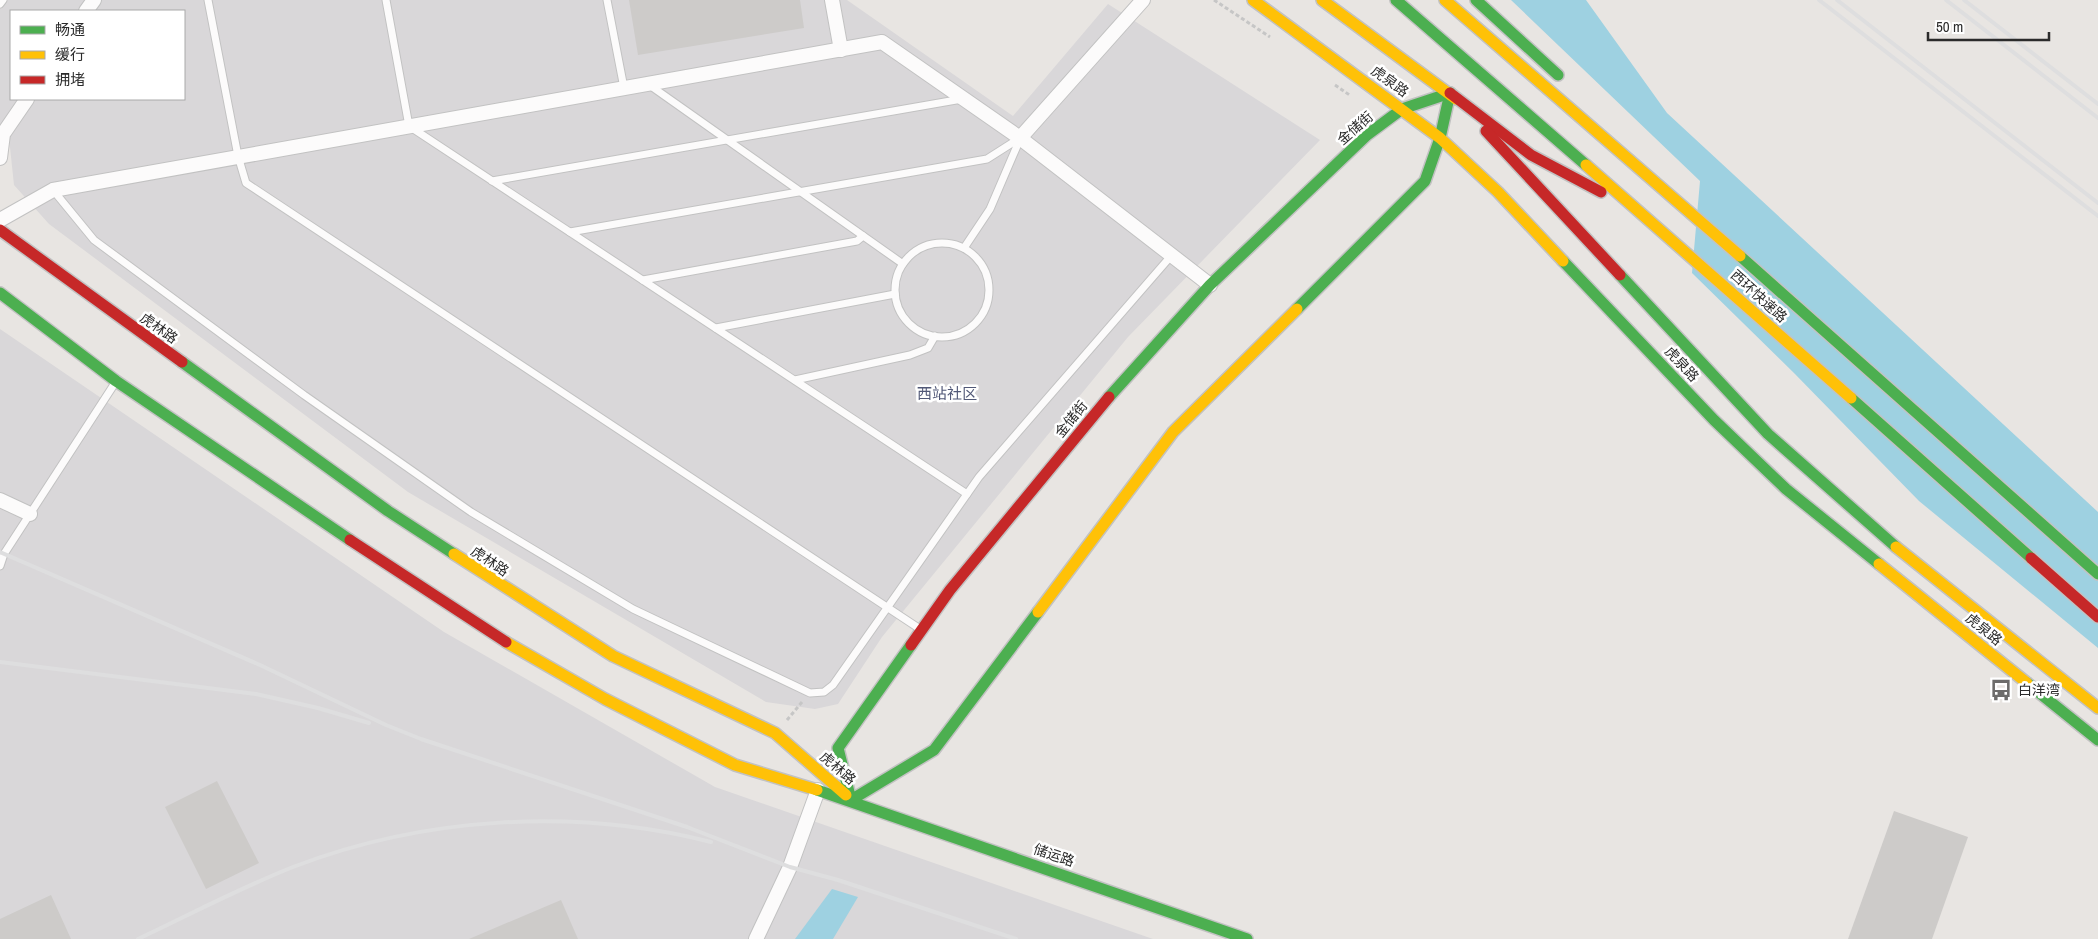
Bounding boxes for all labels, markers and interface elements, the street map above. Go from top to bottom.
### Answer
legend [10,10,185,100]
scale bar [1928,10,2049,42]
text: 50 m [1936,16,1963,37]
text: 畅通 [55,19,85,40]
text: 缓行 [55,44,85,65]
street label: 虎泉路 [1368,61,1412,101]
text: 拥堵 [55,69,85,90]
street label: 金储街 [1333,107,1377,149]
street label: 西环快速路 [1727,266,1791,326]
street label: 虎林路 [137,309,181,347]
street label: 虎泉路 [1661,343,1703,385]
district label: 西站社区 [917,383,977,404]
street label: 金储街 [1051,397,1091,441]
street label: 虎林路 [468,542,512,580]
street label: 虎泉路 [1962,609,2006,649]
bus stop icon: 白洋湾 [1988,677,2014,703]
place label: 白洋湾 [2018,681,2060,699]
street label: 虎林路 [816,747,860,789]
street label: 储运路 [1031,840,1077,870]

